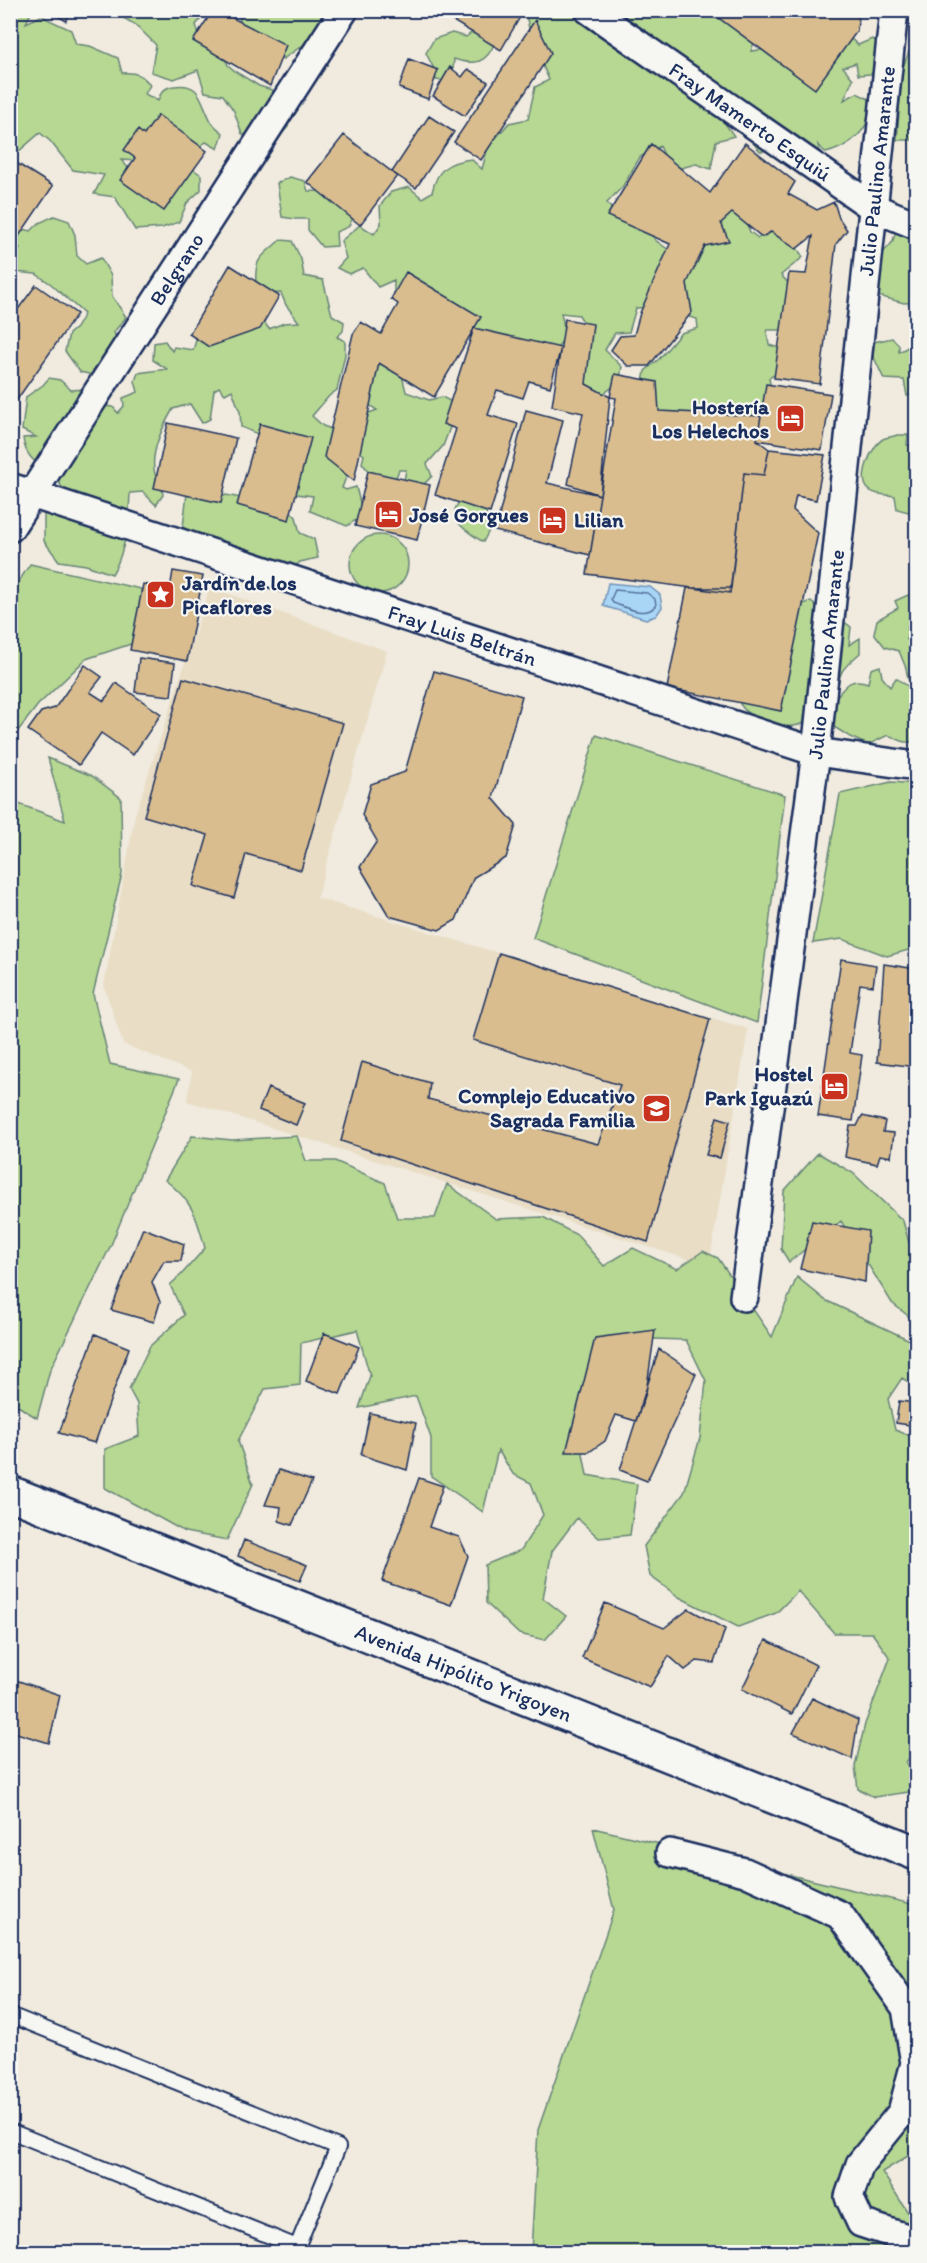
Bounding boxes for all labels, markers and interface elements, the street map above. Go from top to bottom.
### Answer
street label: Fray Mamerto Esquiú [664,57,836,187]
street label: Julio Paulino Amarante [853,65,900,277]
street label: Belgrano [144,228,209,310]
place label: Hostería Los Helechos [652,394,770,443]
hotel icon: Hostería Los Helechos [774,403,806,435]
hotel icon: José Gorgues [372,499,404,531]
place label: José Gorgues [408,502,529,528]
hotel icon: Lilian [537,504,569,536]
place label: Lilian [574,507,624,532]
street label: Julio Paulino Amarante [802,548,849,761]
place label: Jardín de los Picaflores [181,570,297,619]
place icon: Jardín de los Picaflores [145,579,177,611]
street label: Fray Luis Beltrán [385,599,540,671]
place label: Hostel Park Iguazú [705,1061,814,1111]
hotel icon: Hostel Park Iguazú [818,1070,850,1102]
place label: Complejo Educativo Sagrada Familia [458,1083,636,1133]
school or university icon: Complejo Educativo Sagrada Familia [640,1092,672,1124]
street label: Avenida Hipólito Yrigoyen [352,1618,576,1727]

